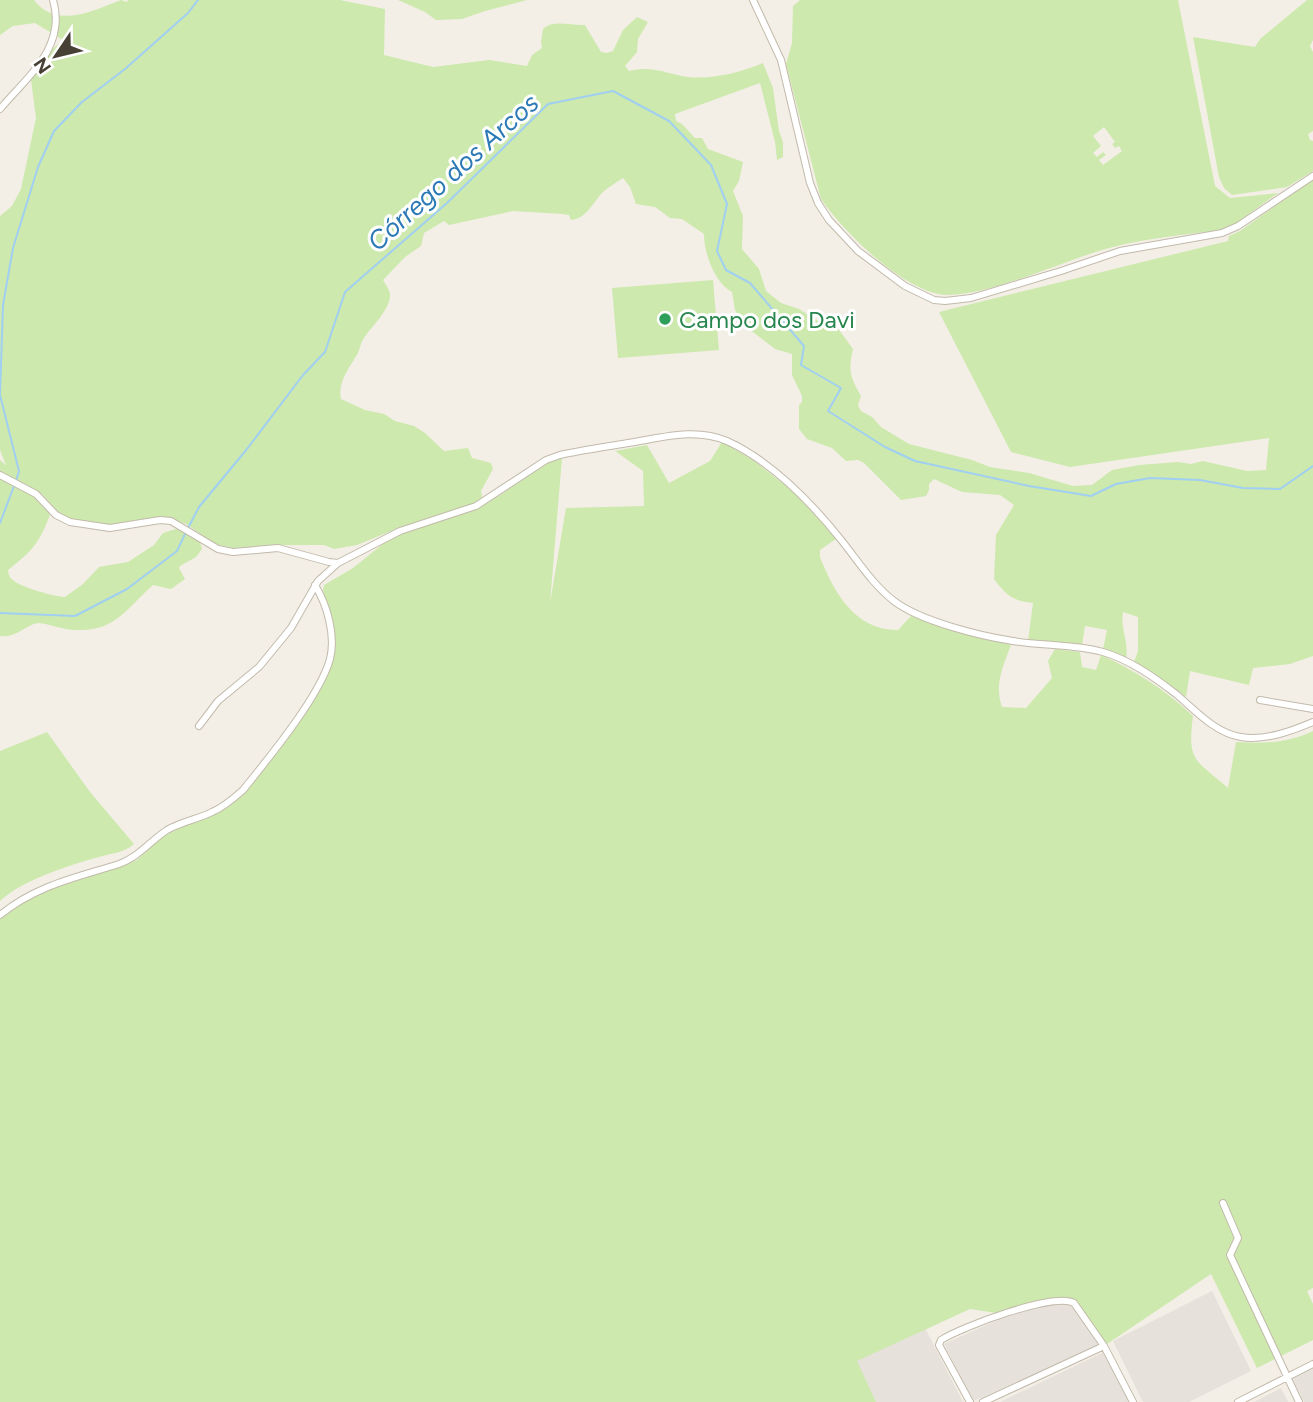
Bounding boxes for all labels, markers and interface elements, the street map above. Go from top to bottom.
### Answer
north arrow [21,21,91,91]
text: N [29,53,56,78]
water label: Córrego dos Arcos [361,87,545,257]
place label: Campo dos Davi [679,305,855,334]
marker: Campo dos Davi [657,311,673,327]

